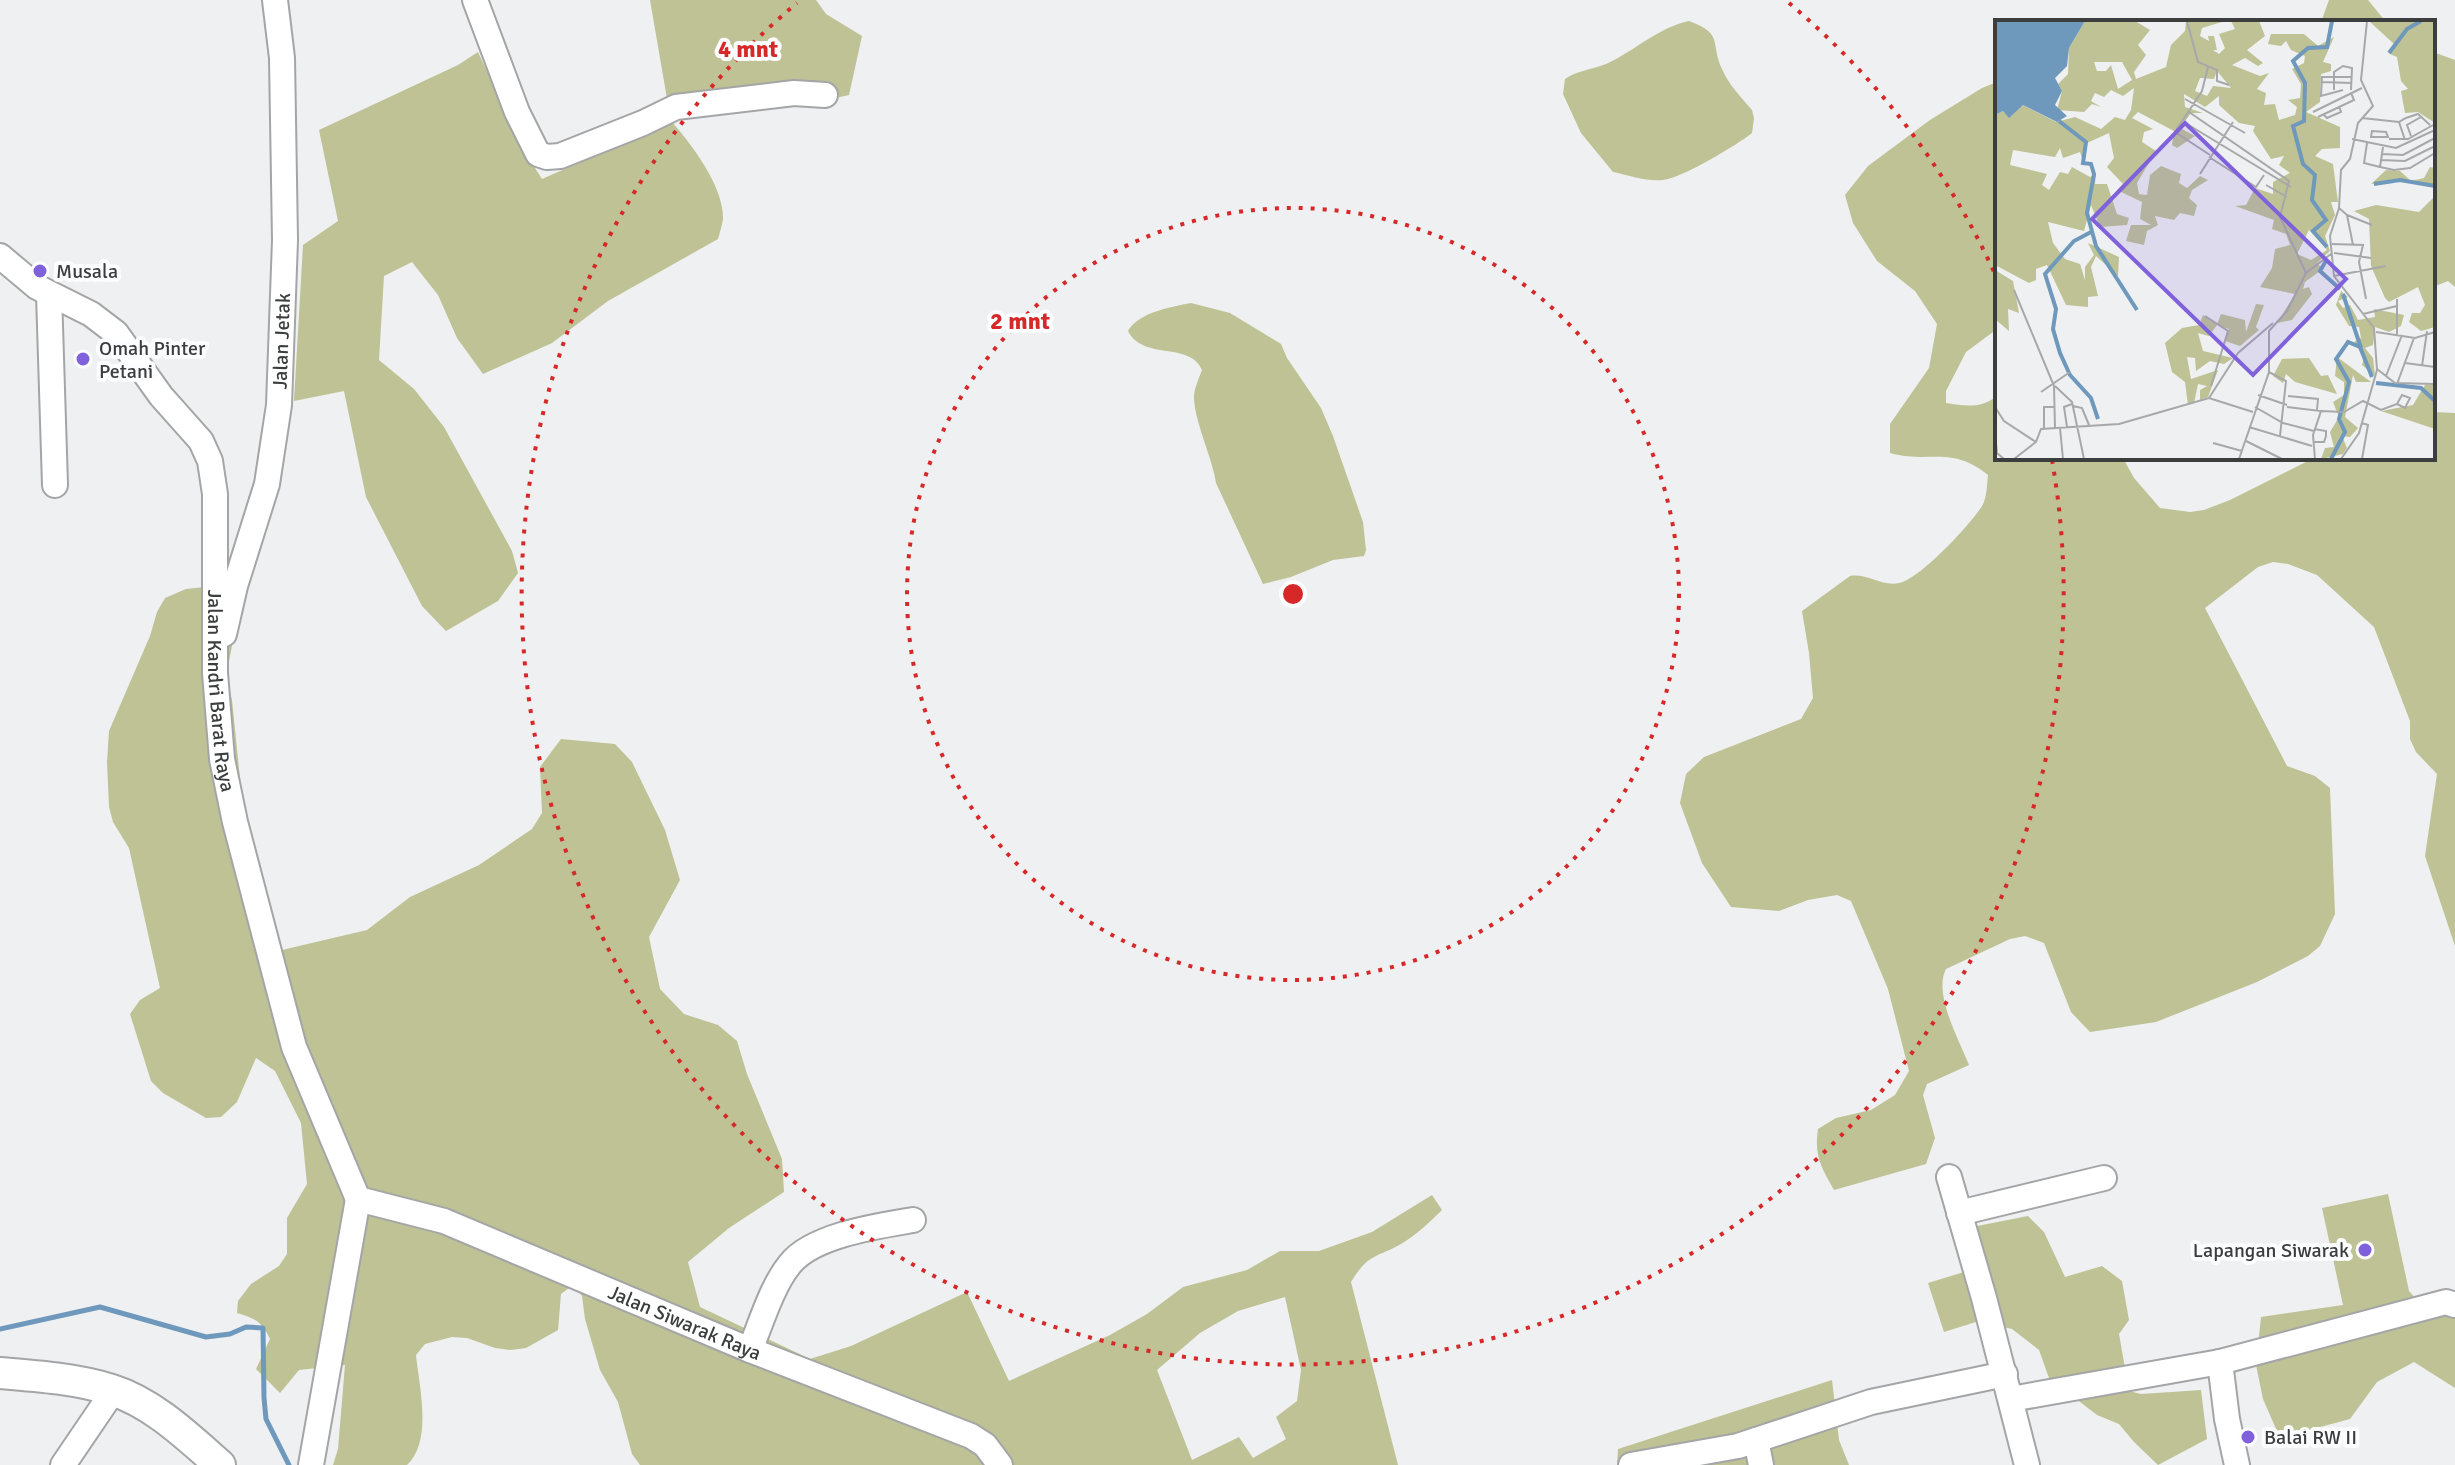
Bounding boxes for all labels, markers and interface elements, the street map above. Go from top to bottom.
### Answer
inset map [1995,20,2435,460]
text: 4 mnt [718,34,778,64]
place label: Musala [56,259,118,284]
marker: Musala [31,262,49,280]
street label: Jalan Jetak [268,293,296,390]
text: 2 mnt [990,306,1050,336]
place label: Omah Pinter Petani [99,336,206,384]
marker: Omah Pinter Petani [74,350,92,368]
centre of rings [1279,580,1307,608]
street label: Jalan Kandri Barat Raya [202,590,240,794]
place label: Lapangan Siwarak [2193,1238,2349,1263]
marker: Lapangan Siwarak [2356,1241,2374,1259]
street label: Jalan Siwarak Raya [604,1280,765,1366]
place label: Balai RW II [2264,1425,2357,1450]
marker: Balai RW II [2239,1428,2257,1446]

